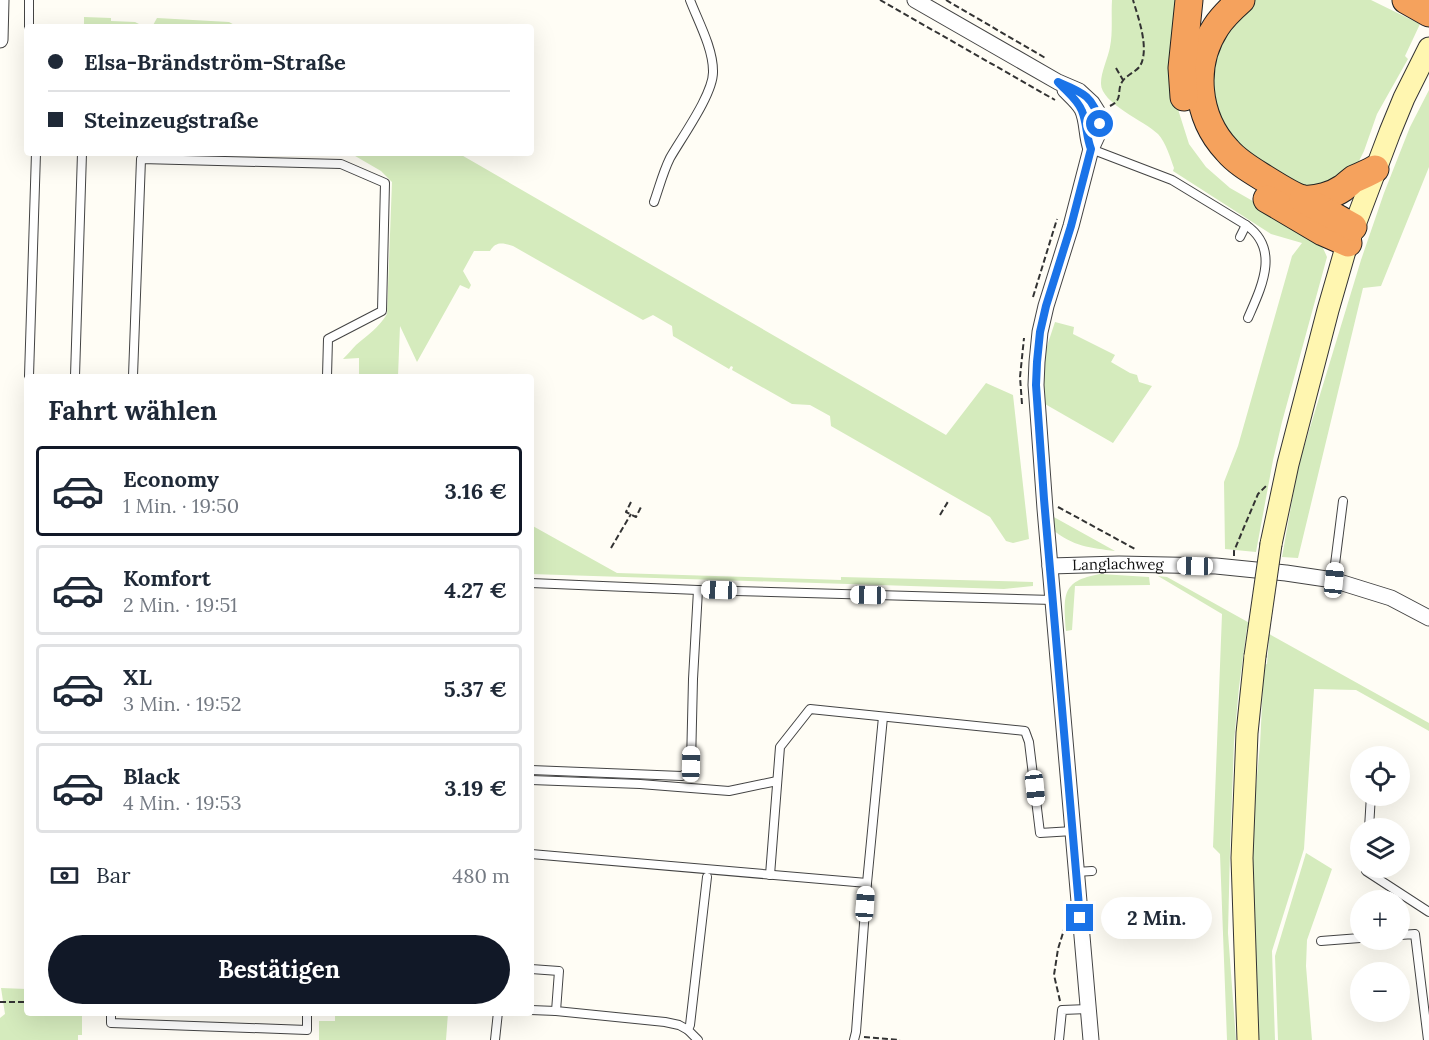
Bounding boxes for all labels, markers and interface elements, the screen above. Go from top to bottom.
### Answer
text: Elsa-Brändström-Straße [84,48,346,76]
text: Steinzeugstraße [84,106,259,134]
route start [1086,110,1113,137]
text: Fahrt wählen [48,393,217,427]
icon: car [51,464,105,518]
text: Economy [123,465,219,493]
text: 3.16 € [444,477,507,505]
text: 1 Min. · 19:50 [123,493,239,518]
street label: Langlachweg [1072,554,1165,574]
car [1177,557,1213,575]
car [1323,561,1345,599]
icon: car [51,563,105,617]
text: Komfort [123,564,211,592]
text: 4.27 € [444,576,507,604]
car [701,580,737,600]
car [850,586,886,604]
text: 2 Min. · 19:51 [123,592,238,617]
icon: car [51,662,105,716]
text: XL [123,663,152,691]
text: 5.37 € [444,675,507,703]
text: 3 Min. · 19:52 [123,691,241,716]
car [682,746,700,782]
map controls [1350,746,1410,1022]
button: locate [1350,746,1410,806]
icon: car [51,761,105,815]
text: Black [123,762,180,790]
car [1024,769,1046,807]
text: 3.19 € [444,774,507,802]
text: 4 Min. · 19:53 [123,790,242,815]
button: layers [1350,818,1410,878]
icon: cash [48,859,81,892]
text: Bar [96,861,131,889]
text: 480 m [452,863,510,888]
car [855,885,875,923]
button: + [1350,890,1410,950]
callout: 2 Min. [1101,897,1212,939]
route end [1066,904,1093,931]
text: 2 Min. [1127,905,1186,930]
button: Bestätigen [48,935,510,1004]
button: − [1350,962,1410,1022]

